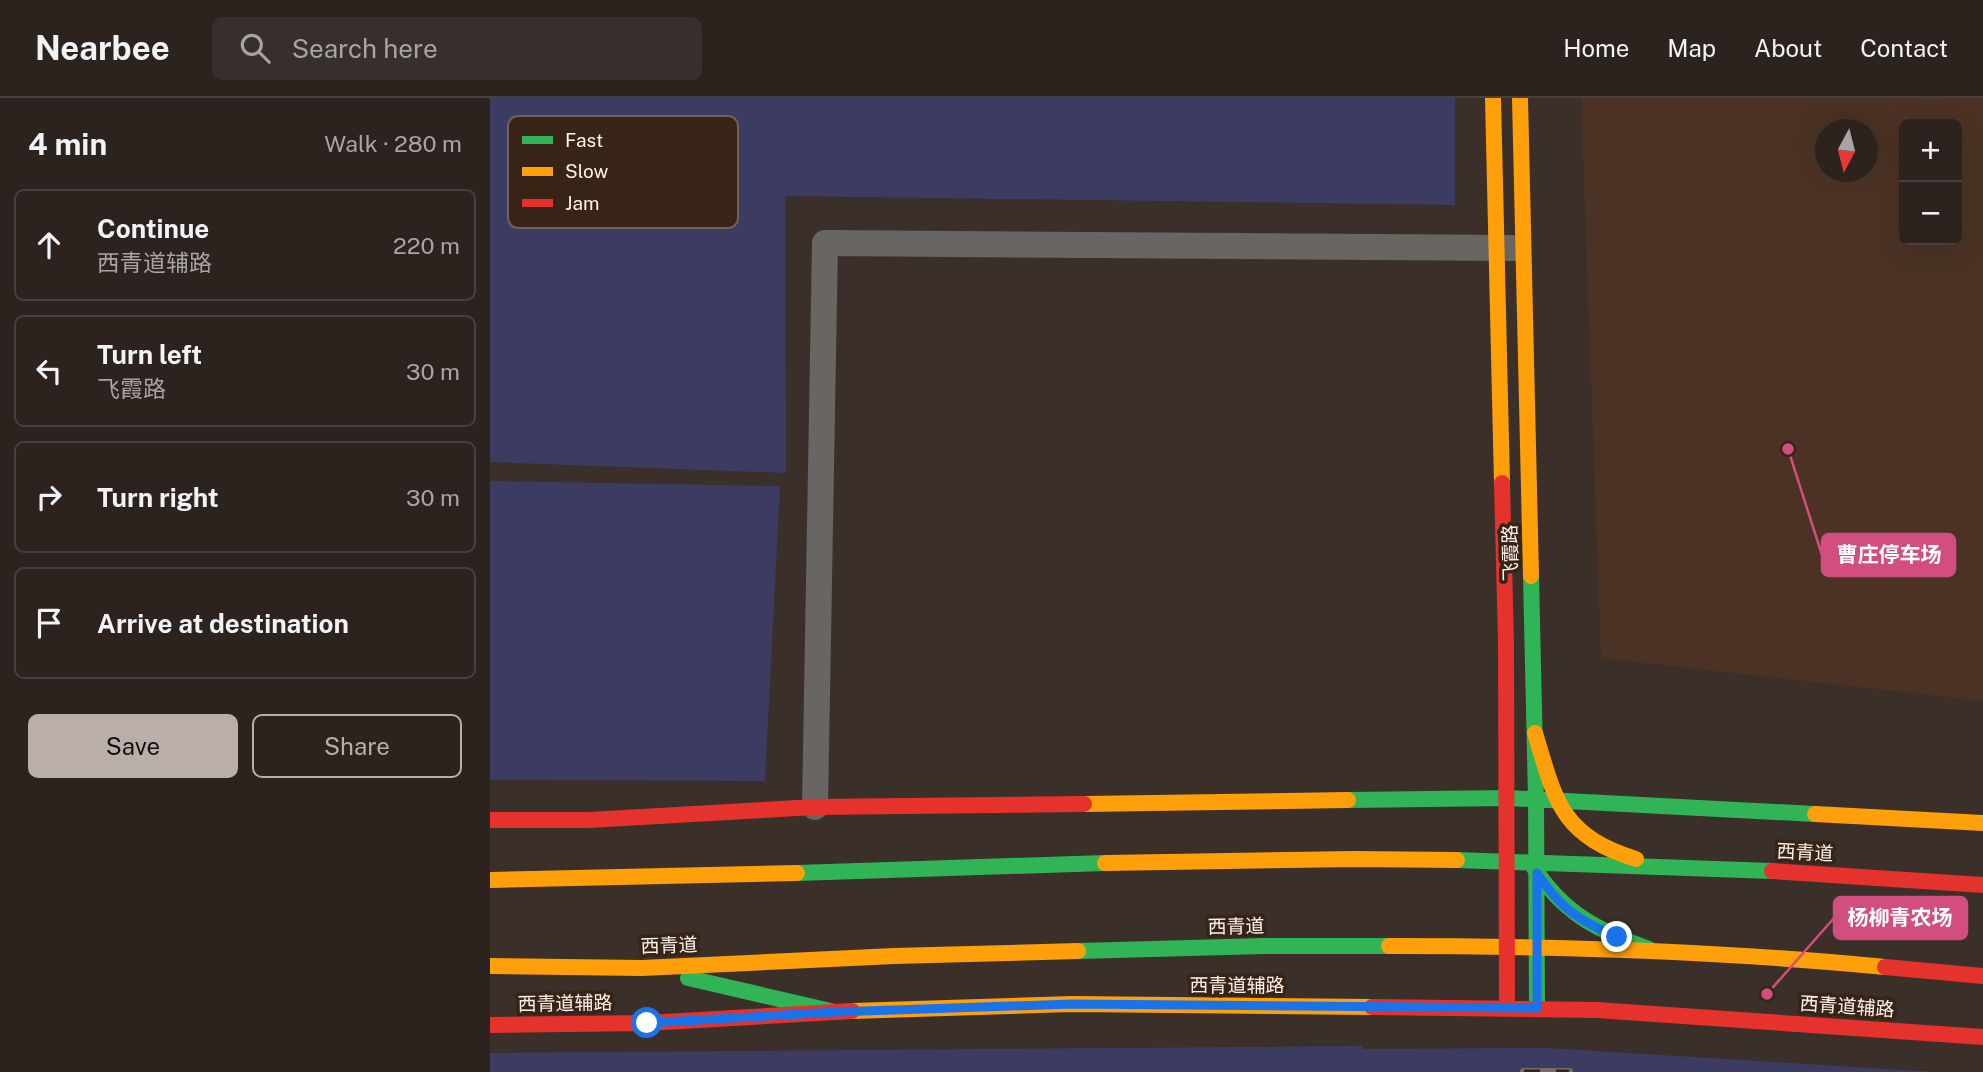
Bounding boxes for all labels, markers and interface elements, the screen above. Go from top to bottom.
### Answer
search box [212,17,702,80]
text: Nearbee [35,29,170,67]
icon: search [236,29,274,67]
text: Search here [292,33,438,64]
text: Home [1563,34,1629,62]
text: Map [1667,34,1716,62]
text: About [1754,34,1822,62]
text: Contact [1860,34,1948,62]
legend [508,116,738,228]
north arrow [1815,119,1878,182]
map controls [1899,119,1962,245]
button: + [1899,119,1962,182]
text: 4 min [28,126,107,162]
text: Fast [565,129,603,151]
text: Walk · 280 m [324,130,462,157]
text: Slow [565,160,609,182]
button: − [1899,182,1962,245]
text: Jam [565,192,599,214]
text: Continue [97,213,209,244]
icon: ahead [30,226,68,264]
text: 220 m [393,232,460,259]
text: 西青道辅路 [97,249,212,276]
text: Turn left [97,339,202,370]
icon: left [30,352,68,390]
text: 30 m [406,358,460,385]
text: 飞霞路 [97,375,166,402]
icon: right [30,478,68,516]
text: Turn right [97,482,219,513]
text: 30 m [406,484,460,511]
street label: 飞霞路 [1499,524,1521,582]
callout: 曹庄停车场 [1822,534,1955,576]
text: 曹庄停车场 [1837,542,1942,567]
icon: arrive [30,604,68,642]
text: Arrive at destination [97,608,349,639]
button: Save [28,714,238,778]
button: Share [252,714,462,778]
street label: 西青道 [1776,840,1834,864]
callout: 杨柳青农场 [1834,897,1967,939]
text: 杨柳青农场 [1848,905,1953,930]
street label: 西青道 [1207,915,1265,937]
route end [1601,921,1632,952]
street label: 西青道 [640,933,698,957]
street label: 西青道辅路 [1189,974,1285,996]
street label: 西青道辅路 [517,991,613,1015]
street label: 西青道辅路 [1799,992,1895,1020]
route start [631,1007,662,1038]

